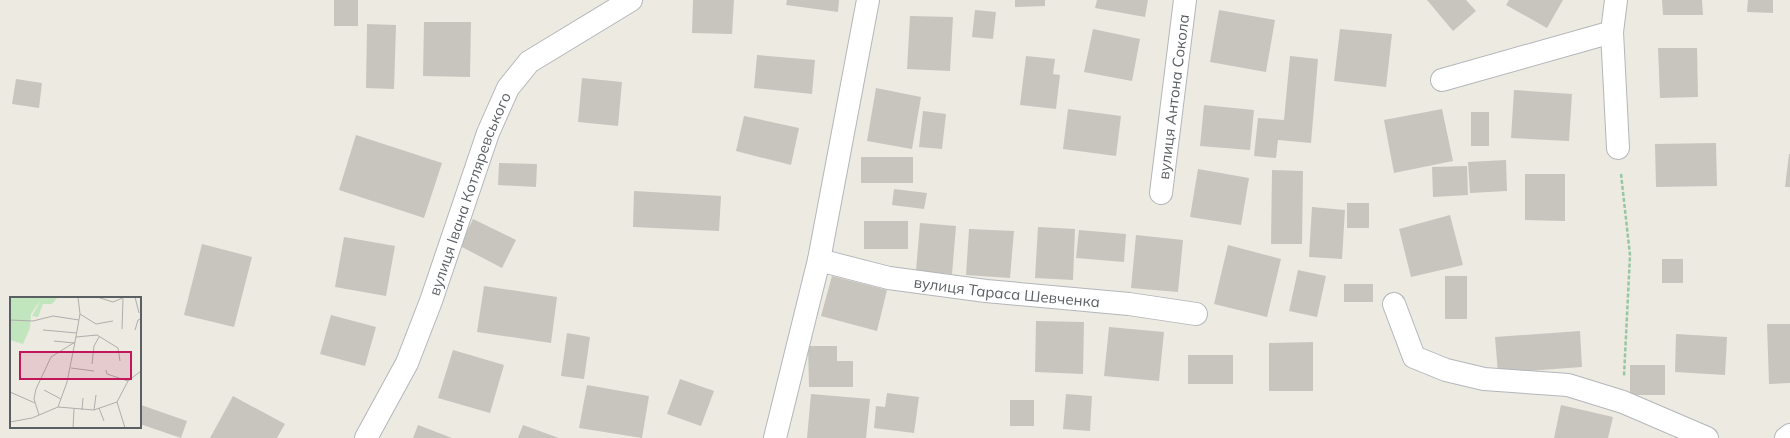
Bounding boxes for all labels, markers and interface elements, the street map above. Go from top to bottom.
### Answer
street label: вулиця Антона Сокола [1153,13,1193,180]
street label: вулиця Івана Котляревського [424,89,515,298]
street label: вулиця Тараса Шевченка [913,272,1101,311]
inset map [10,297,141,428]

